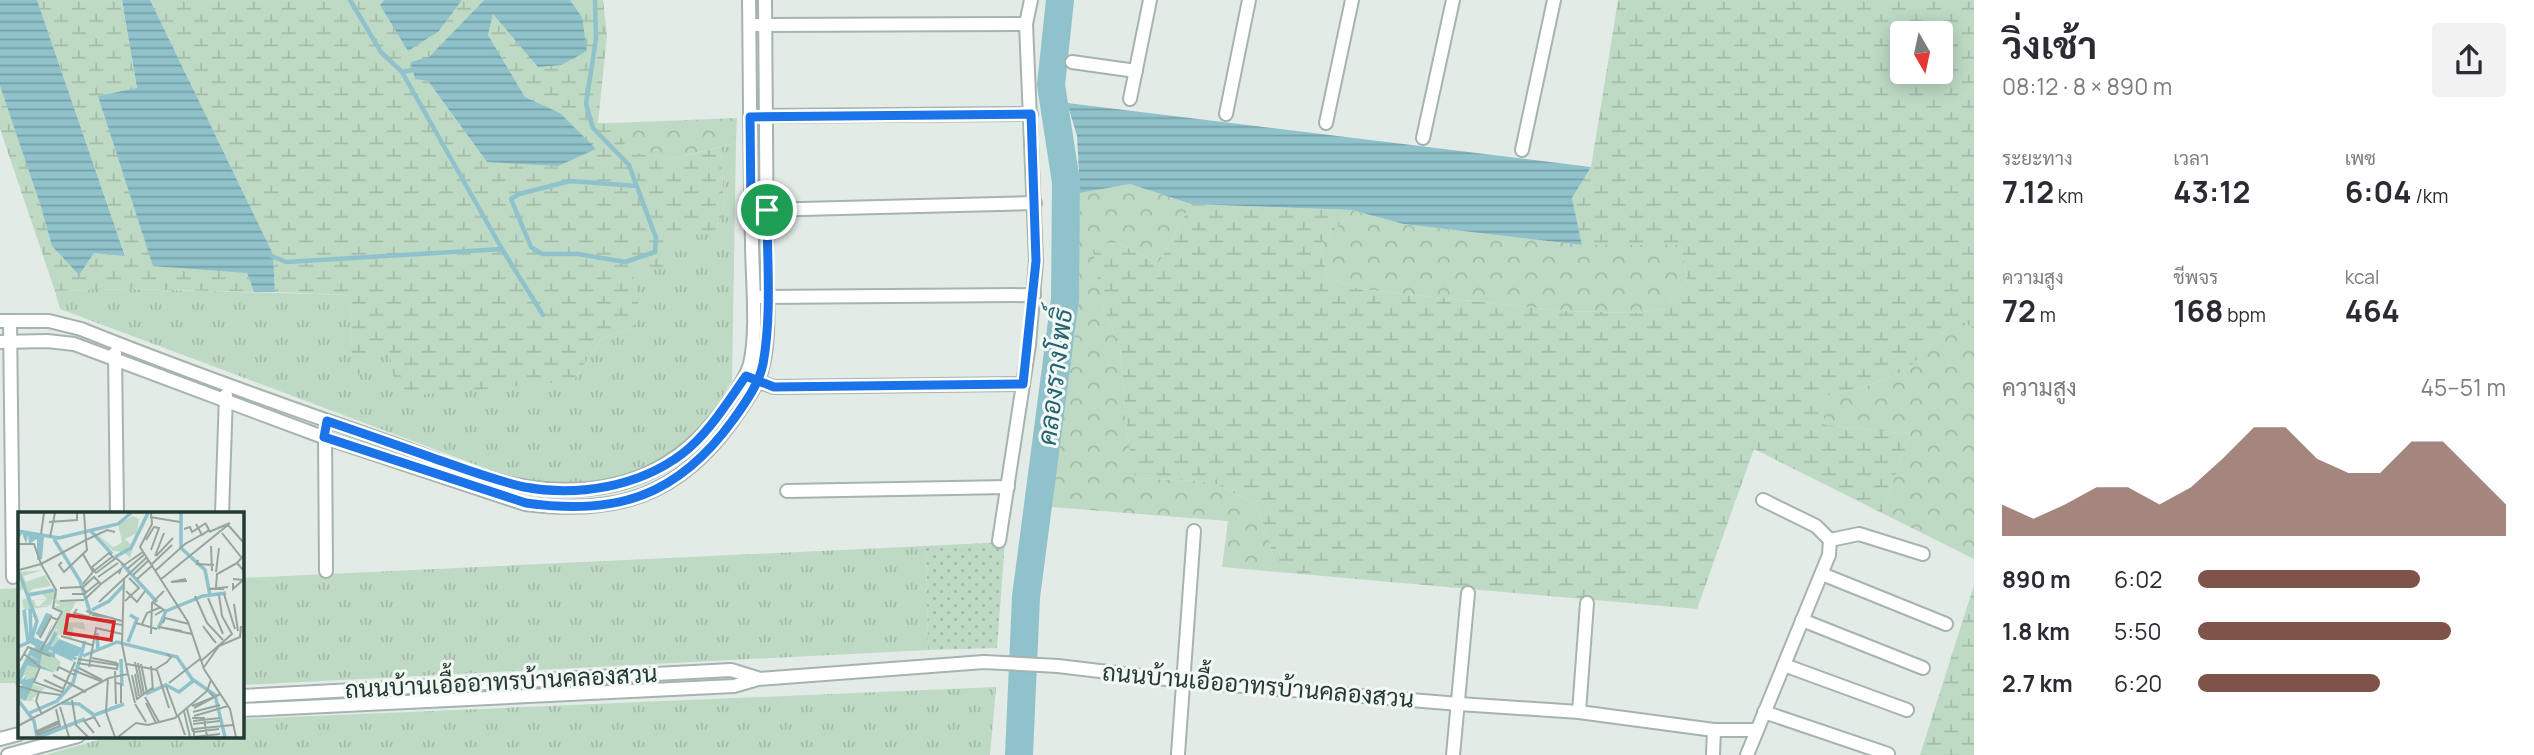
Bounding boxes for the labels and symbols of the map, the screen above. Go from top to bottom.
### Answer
north arrow [1890,21,1953,84]
pin [737,180,797,240]
water label: คลองรางโพธิ์ [1024,301,1081,447]
inset map [18,512,243,738]
street label: ถนนบ้านเอื้ออาทรบ้านคลองสวน [1101,650,1416,715]
street label: ถนนบ้านเอื้ออาทรบ้านคลองสวน [344,652,658,705]

